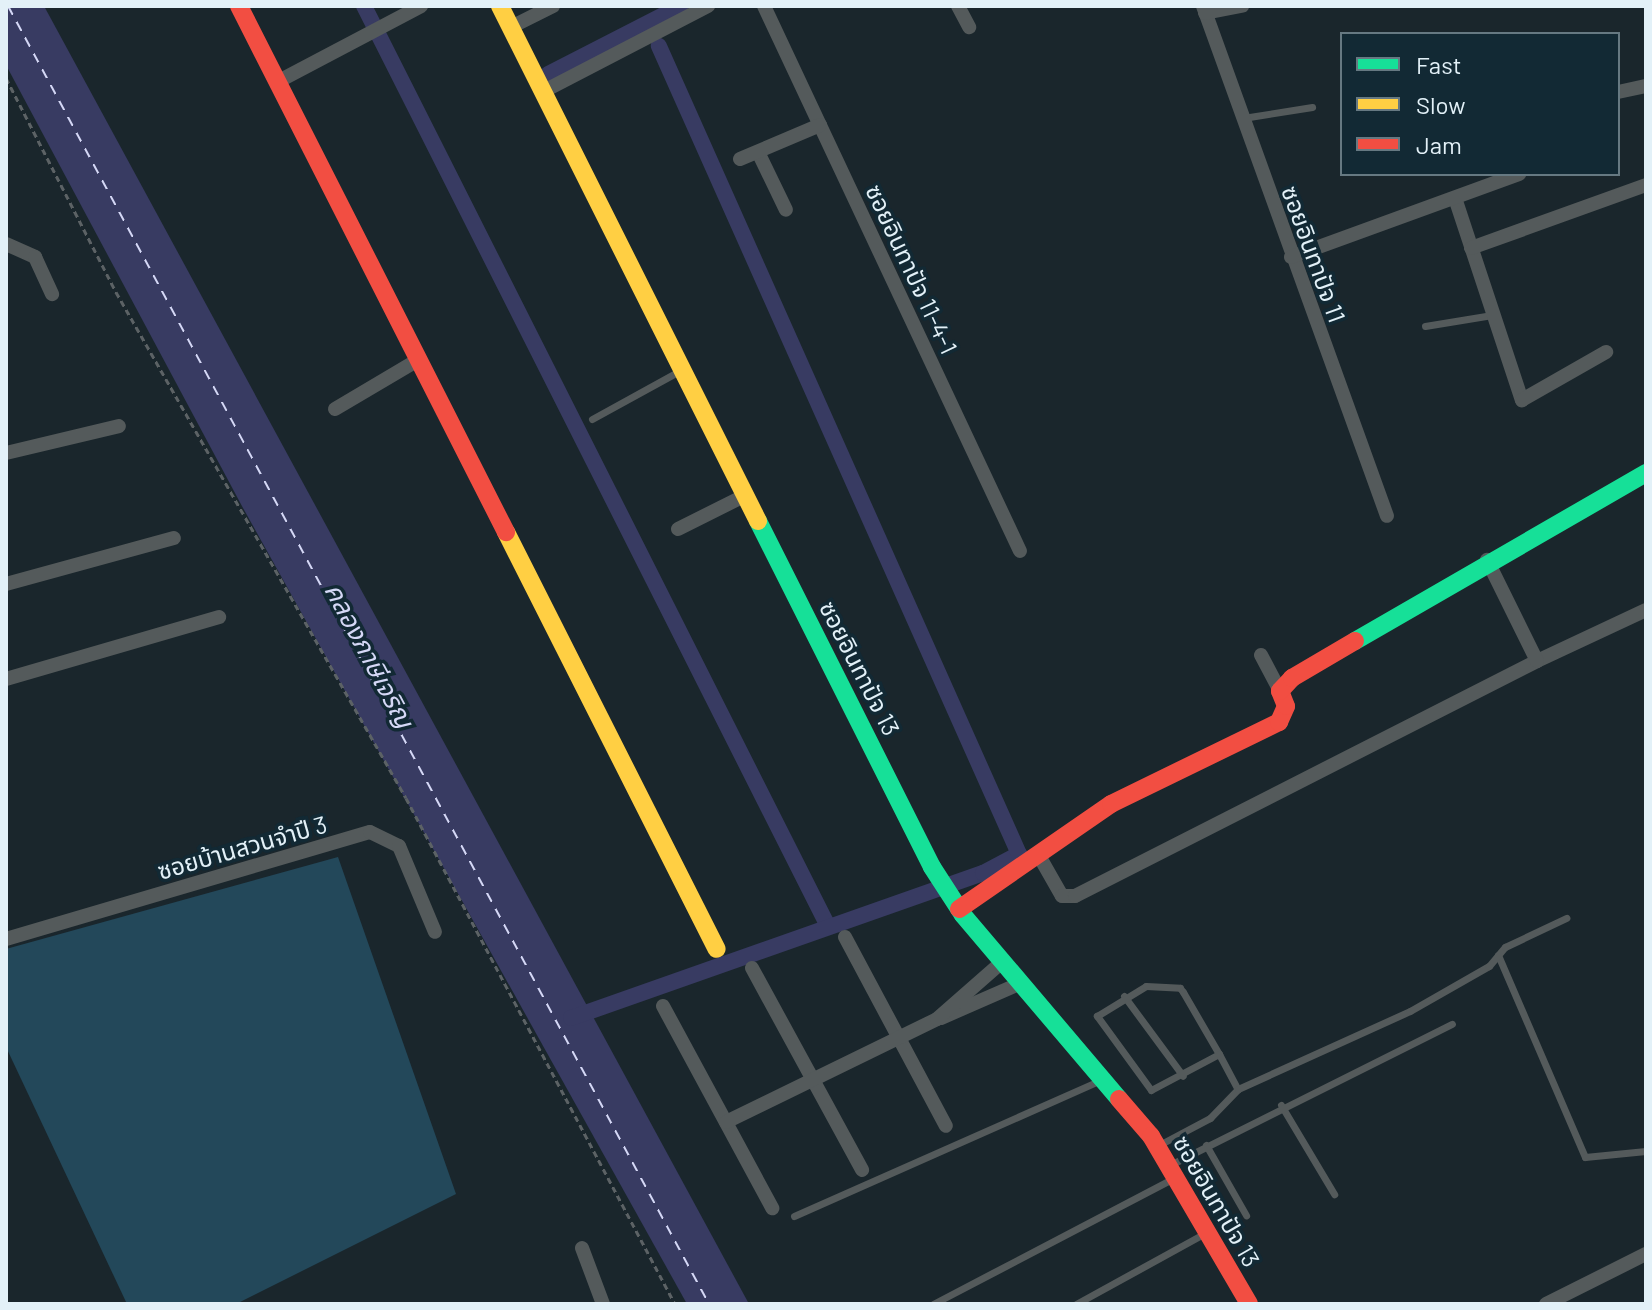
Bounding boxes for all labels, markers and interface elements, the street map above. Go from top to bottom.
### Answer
legend [1340,32,1620,176]
text: Fast [1416,50,1461,79]
text: Slow [1416,90,1465,119]
text: Jam [1416,130,1462,159]
street label: ซอยอินทาปัจ 11-4-1 [860,180,964,358]
street label: ซอยอินทาปัจ 11 [1276,182,1352,326]
water label: คลองภาษีเจริญ [319,577,421,733]
street label: ซอยอินทาปัจ 13 [814,596,906,740]
street label: ซอยบ้านสวนจำปี 3 [154,809,330,885]
street label: ซอยอินทาปัจ 13 [1168,1130,1266,1272]

